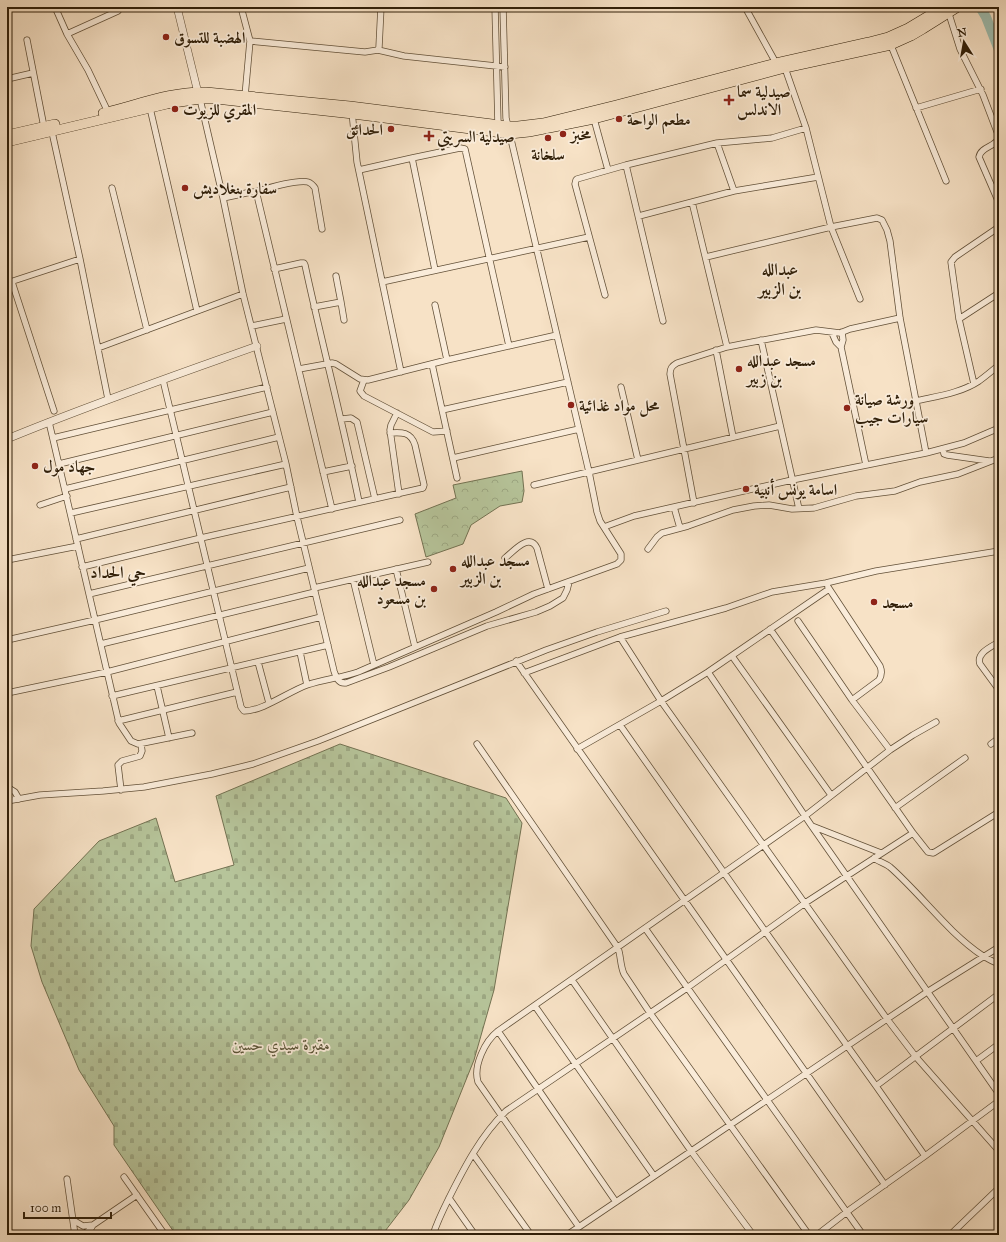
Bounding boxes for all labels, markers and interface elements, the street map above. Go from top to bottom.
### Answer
north arrow [944,22,984,62]
text: N [956,25,969,40]
place label: الهضبة للتسوق [174,28,245,48]
marker: الهضبة للتسوق [161,32,171,42]
place label: صيدلية سما الاندلس [737,82,791,121]
marker: صيدلية سما الاندلس [724,95,734,105]
place label: المقري للزيوت [183,100,256,123]
marker: المقري للزيوت [170,104,180,114]
place label: مطعم الواحة [627,110,691,134]
marker: مطعم الواحة [614,114,624,124]
place label: الحدائق [346,120,383,140]
marker: الحدائق [386,124,396,134]
place label: مخبز [569,125,591,145]
place label: صيدلية السريتي [437,127,515,151]
marker: مخبز [558,129,568,139]
marker: صيدلية السريتي [424,131,434,141]
marker: سلخانة [543,133,553,143]
place label: سلخانة [531,145,565,164]
place label: سفارة بنغلاديش [193,179,277,200]
marker: سفارة بنغلاديش [180,183,190,193]
district label: عبدالله بن الزبير [757,259,802,300]
place label: مسجد عبدالله بن زبير [745,351,816,388]
marker: مسجد عبدالله بن زبير [734,364,744,374]
place label: ورشة صيانة سيارات جيب [855,390,928,428]
place label: محل مواد غذائية [579,396,659,417]
marker: محل مواد غذائية [566,400,576,410]
marker: ورشة صيانة سيارات جيب [842,403,852,413]
place label: جهاد مول [43,457,95,477]
marker: جهاد مول [30,461,40,471]
place label: اسامة يونس أنبية [754,478,837,501]
marker: اسامة يونس أنبية [741,484,751,494]
place label: مسجد عبدالله بن الزبير [459,551,530,588]
district label: حي الحداد [90,562,146,587]
marker: مسجد عبدالله بن الزبير [448,564,458,574]
place label: مسجد عبدالله بن مسعود [357,571,426,609]
marker: مسجد عبدالله بن مسعود [429,584,439,594]
place label: مسجد [882,593,913,612]
marker: مسجد [869,597,879,607]
park label: مقبرة سيدي حسين [232,1035,330,1057]
scale bar [24,1194,111,1220]
text: 100 m [30,1201,61,1215]

